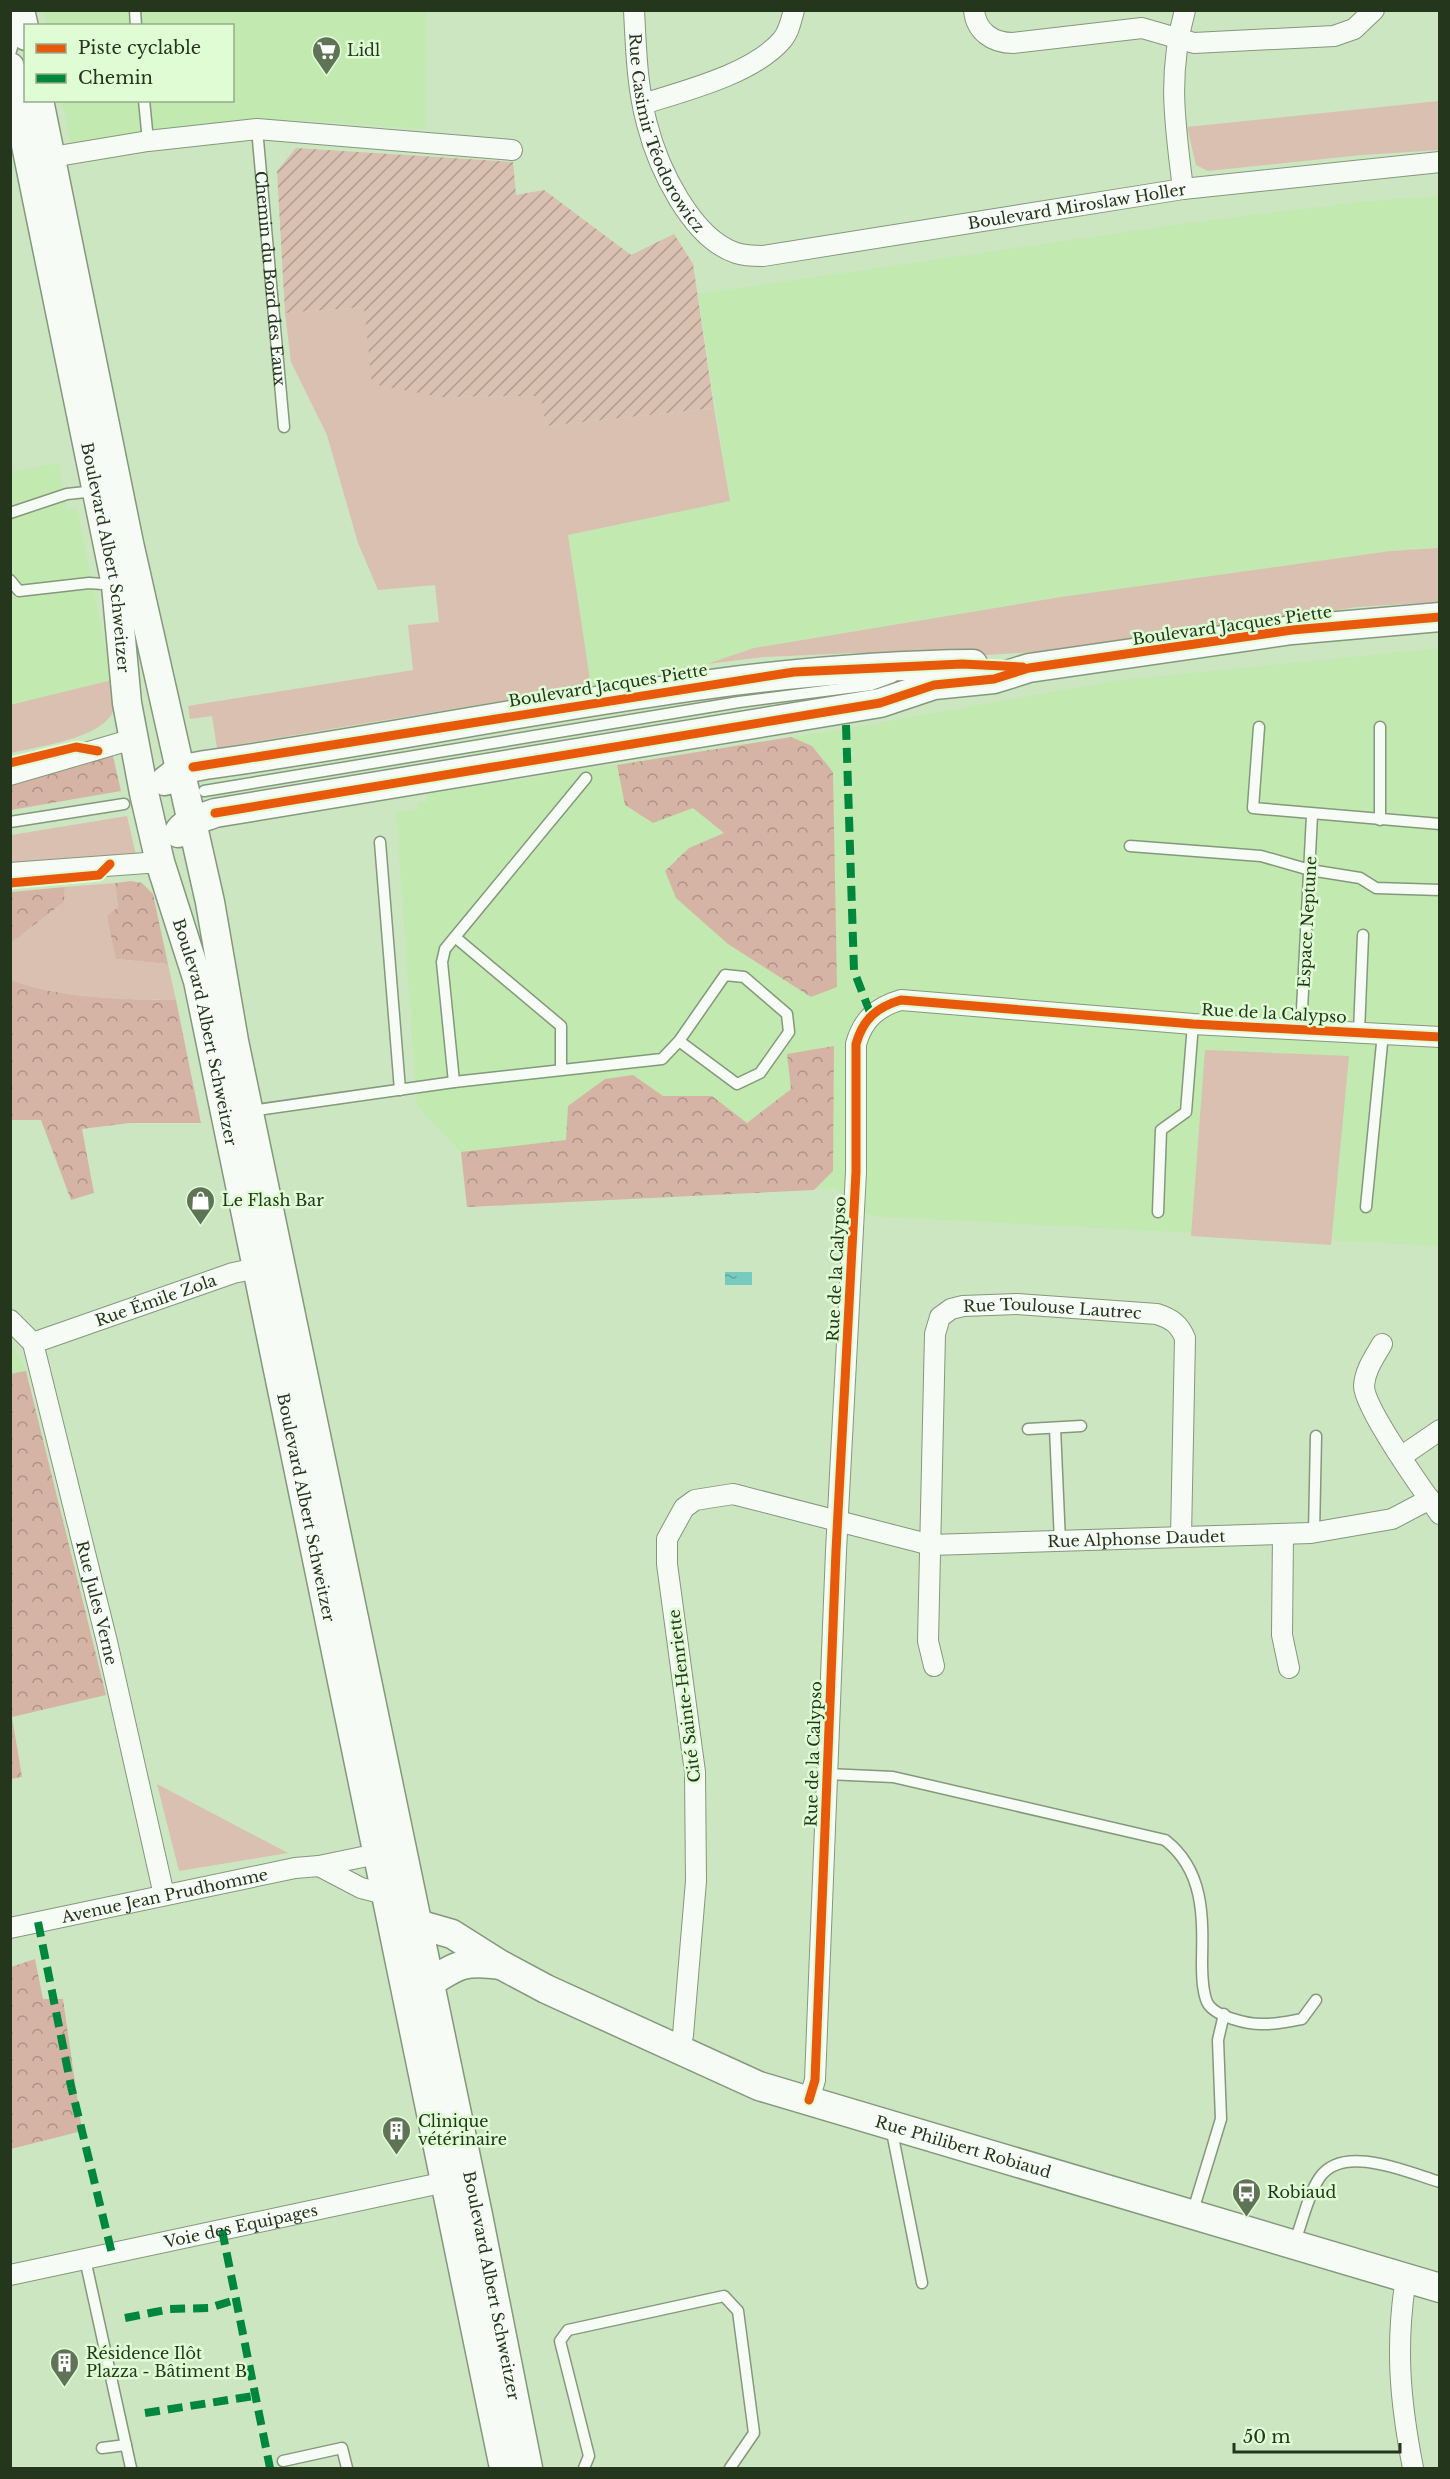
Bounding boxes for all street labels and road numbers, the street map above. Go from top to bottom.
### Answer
street label: Rue Casimir Téodorowicz [625,33,709,236]
street label: Chemin du Bord des Eaux [251,170,290,387]
street label: Boulevard Miroslaw Holler [966,179,1188,233]
street label: Boulevard Albert Schweitzer [77,441,134,674]
street label: Boulevard Jacques Piette [1131,601,1333,649]
street label: Boulevard Jacques Piette [507,659,709,711]
street label: Espace Neptune [1294,856,1320,988]
street label: Boulevard Albert Schweitzer [169,916,242,1148]
street label: Rue de la Calypso [1201,999,1347,1027]
street label: Rue de la Calypso [822,1196,850,1342]
street label: Rue Émile Zola [92,1270,219,1331]
street label: Rue Toulouse Lautrec [963,1294,1143,1323]
street label: Boulevard Albert Schweitzer [273,1391,340,1624]
street label: Rue Alphonse Daudet [1047,1526,1226,1551]
street label: Rue Jules Verne [72,1538,122,1667]
street label: Cité Sainte-Henriette [663,1608,705,1784]
street label: Rue de la Calypso [800,1681,826,1827]
street label: Avenue Jean Prudhomme [59,1864,270,1927]
street label: Rue Philibert Robiaud [873,2111,1054,2182]
street label: Boulevard Albert Schweitzer [459,2169,524,2402]
street label: Voie des Equipages [161,2200,320,2252]

